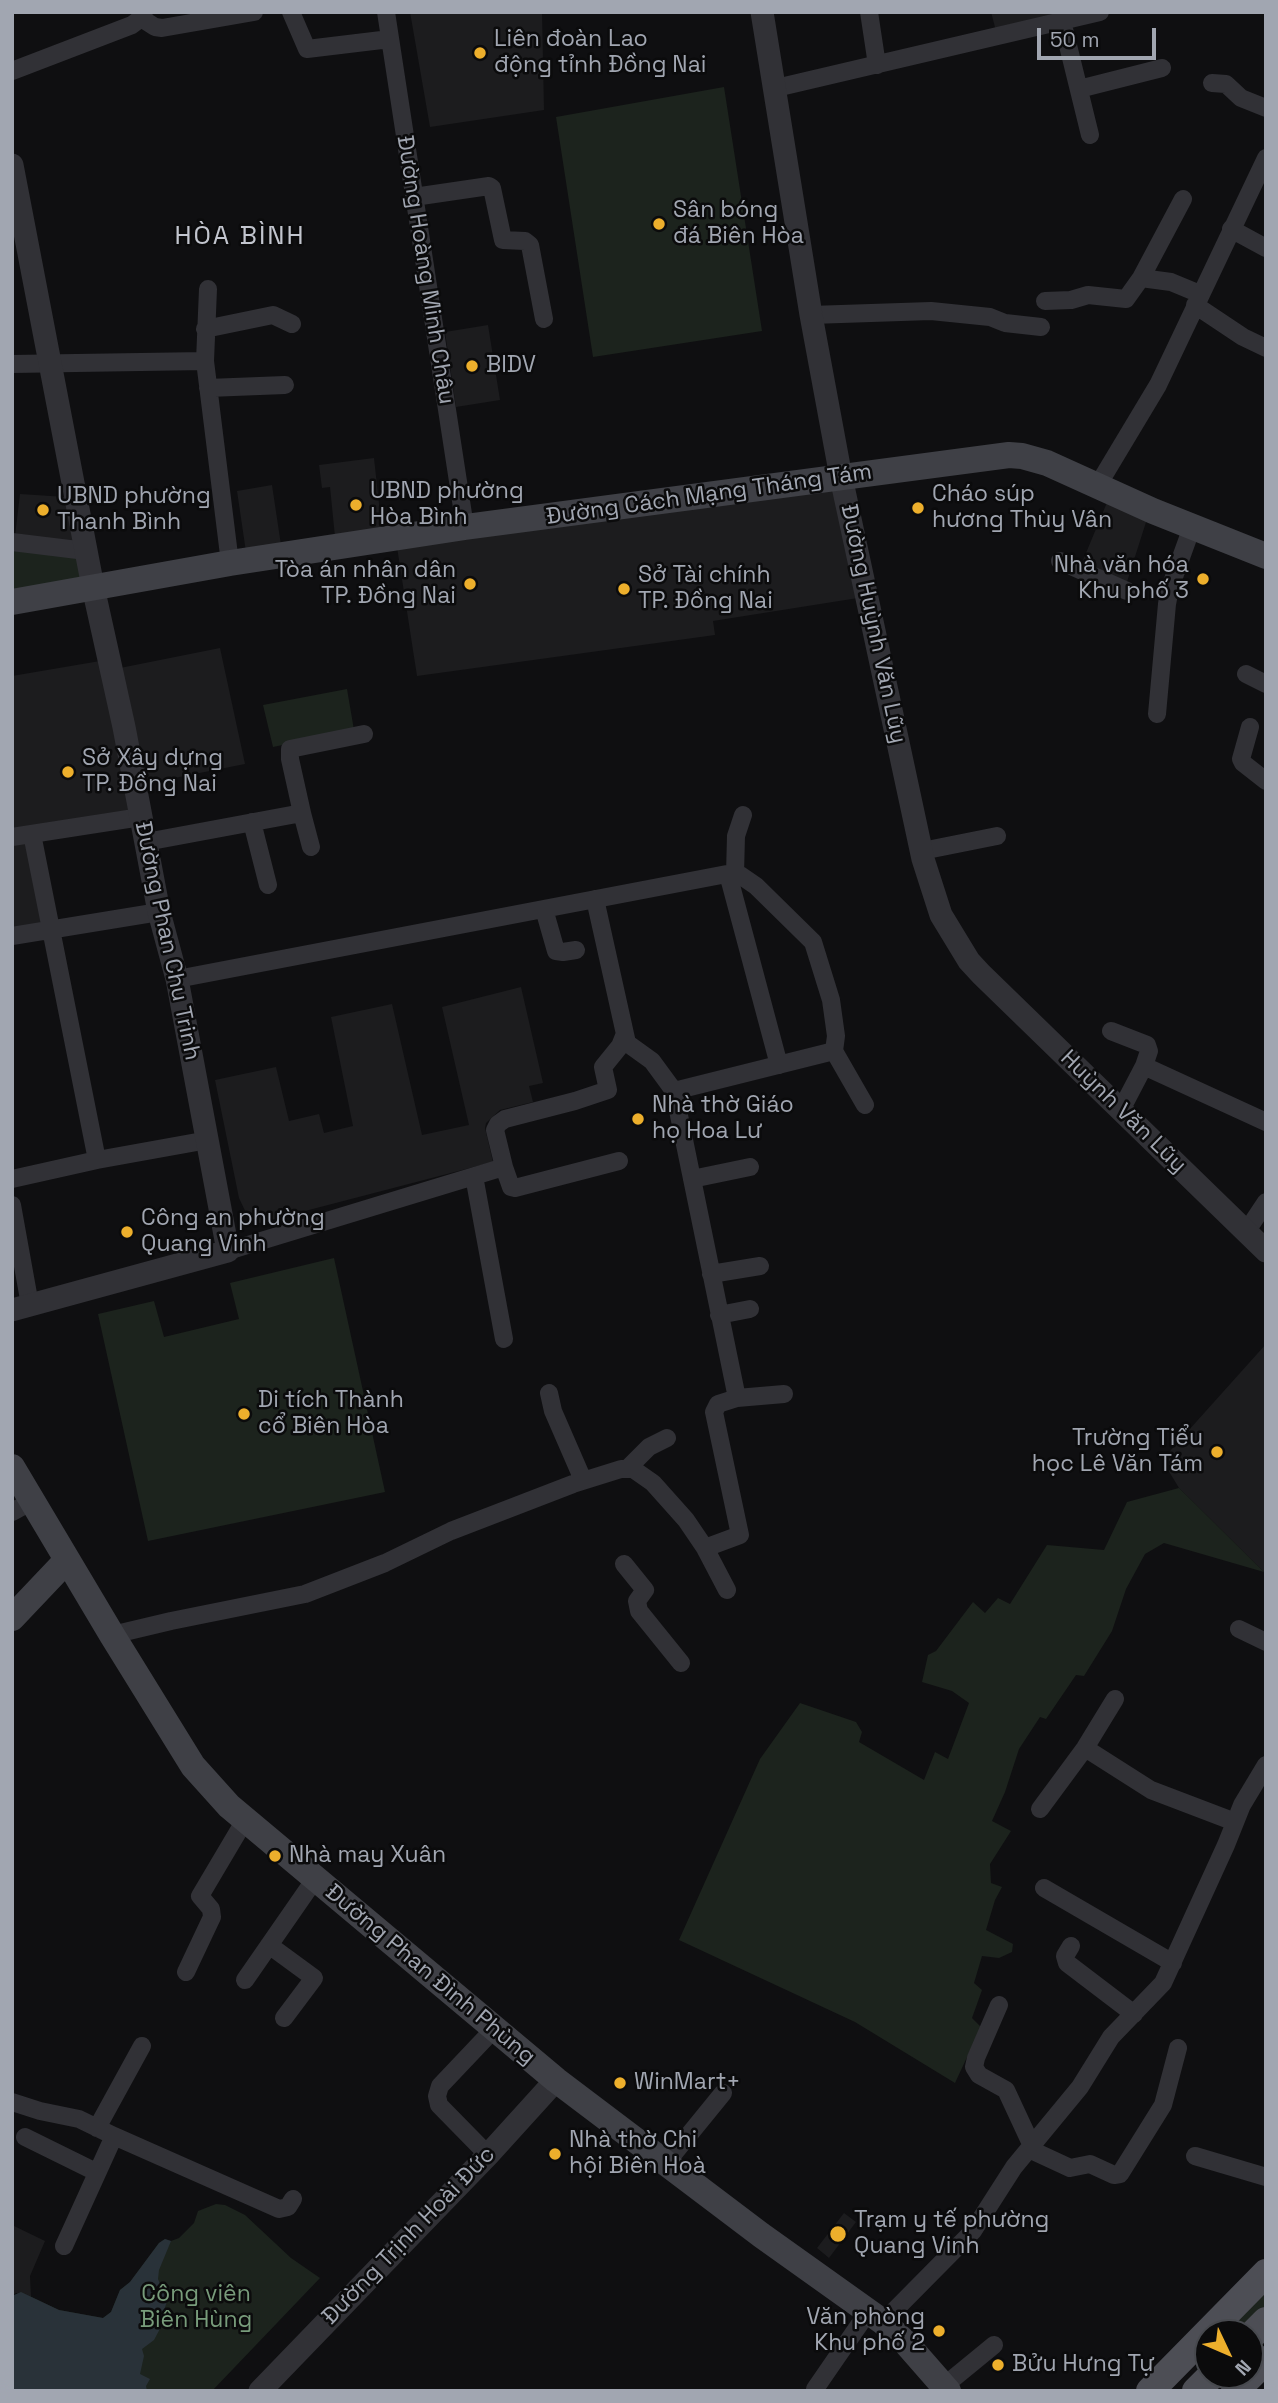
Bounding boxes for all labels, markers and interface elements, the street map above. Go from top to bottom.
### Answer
scale bar [1040,14,1159,58]
place label: Liên đoàn Lao động tỉnh Đồng Nai [494,26,706,80]
text: 50 m [1050,26,1100,53]
marker: Liên đoàn Lao động tỉnh Đồng Nai [472,45,488,61]
street label: Đường Hoàng Minh Châu [390,134,460,406]
place label: Sân bóng đá Biên Hòa [673,197,804,251]
marker: Sân bóng đá Biên Hòa [651,216,667,232]
district label: HÒA BÌNH [175,221,305,253]
place label: BIDV [486,352,536,380]
marker: BIDV [464,358,480,374]
street label: Đường Cách Mạng Tháng Tám [544,458,874,532]
place label: UBND phường Hòa Bình [370,478,524,532]
place label: Cháo súp hương Thùy Vân [932,481,1112,535]
place label: UBND phường Thanh Bình [57,483,211,537]
marker: UBND phường Hòa Bình [348,497,364,513]
marker: Cháo súp hương Thùy Vân [910,500,926,516]
marker: UBND phường Thanh Bình [35,502,51,518]
street label: Đường Huỳnh Văn Lũy [834,502,912,746]
place label: Nhà văn hóa Khu phố 3 [1054,552,1189,606]
place label: Tòa án nhân dân TP. Đồng Nai [275,557,456,611]
place label: Sở Tài chính TP. Đồng Nai [638,562,773,616]
marker: Nhà văn hóa Khu phố 3 [1195,571,1211,587]
marker: Tòa án nhân dân TP. Đồng Nai [462,576,478,592]
marker: Sở Tài chính TP. Đồng Nai [616,581,632,597]
place label: Sở Xây dựng TP. Đồng Nai [82,745,223,799]
marker: Sở Xây dựng TP. Đồng Nai [60,764,76,780]
street label: Đường Phan Chu Trinh [128,819,206,1063]
street label: Huỳnh Văn Lũy [1054,1045,1192,1179]
place label: Nhà thờ Giáo họ Hoa Lư [652,1092,794,1146]
marker: Nhà thờ Giáo họ Hoa Lư [630,1111,646,1127]
place label: Công an phường Quang Vinh [141,1205,325,1259]
marker: Công an phường Quang Vinh [119,1224,135,1240]
place label: Di tích Thành cổ Biên Hòa [258,1387,404,1441]
marker: Di tích Thành cổ Biên Hòa [236,1406,252,1422]
place label: Trường Tiểu học Lê Văn Tám [1032,1425,1203,1479]
marker: Trường Tiểu học Lê Văn Tám [1209,1444,1225,1460]
place label: Nhà may Xuân [289,1842,446,1870]
marker: Nhà may Xuân [267,1848,283,1864]
street label: Đường Phan Đình Phùng [319,1879,541,2071]
place label: WinMart+ [634,2069,740,2097]
marker: WinMart+ [612,2075,628,2091]
place label: Nhà thờ Chi hội Biên Hoà [569,2127,706,2181]
street label: Đường Trịnh Hoài Đức [317,2141,501,2331]
marker: Nhà thờ Chi hội Biên Hoà [547,2146,563,2162]
place label: Trạm y tế phường Quang Vinh [854,2207,1049,2261]
marker: Trạm y tế phường Quang Vinh [828,2224,848,2244]
park label: Công viên Biên Hùng [140,2281,252,2335]
place label: Văn phòng Khu phố 2 [806,2304,925,2358]
north arrow [1194,2319,1264,2389]
marker: Văn phòng Khu phố 2 [931,2323,947,2339]
place label: Bửu Hưng Tự [1012,2351,1154,2379]
text: N [1230,2354,1256,2381]
marker: Bửu Hưng Tự [990,2357,1006,2373]

